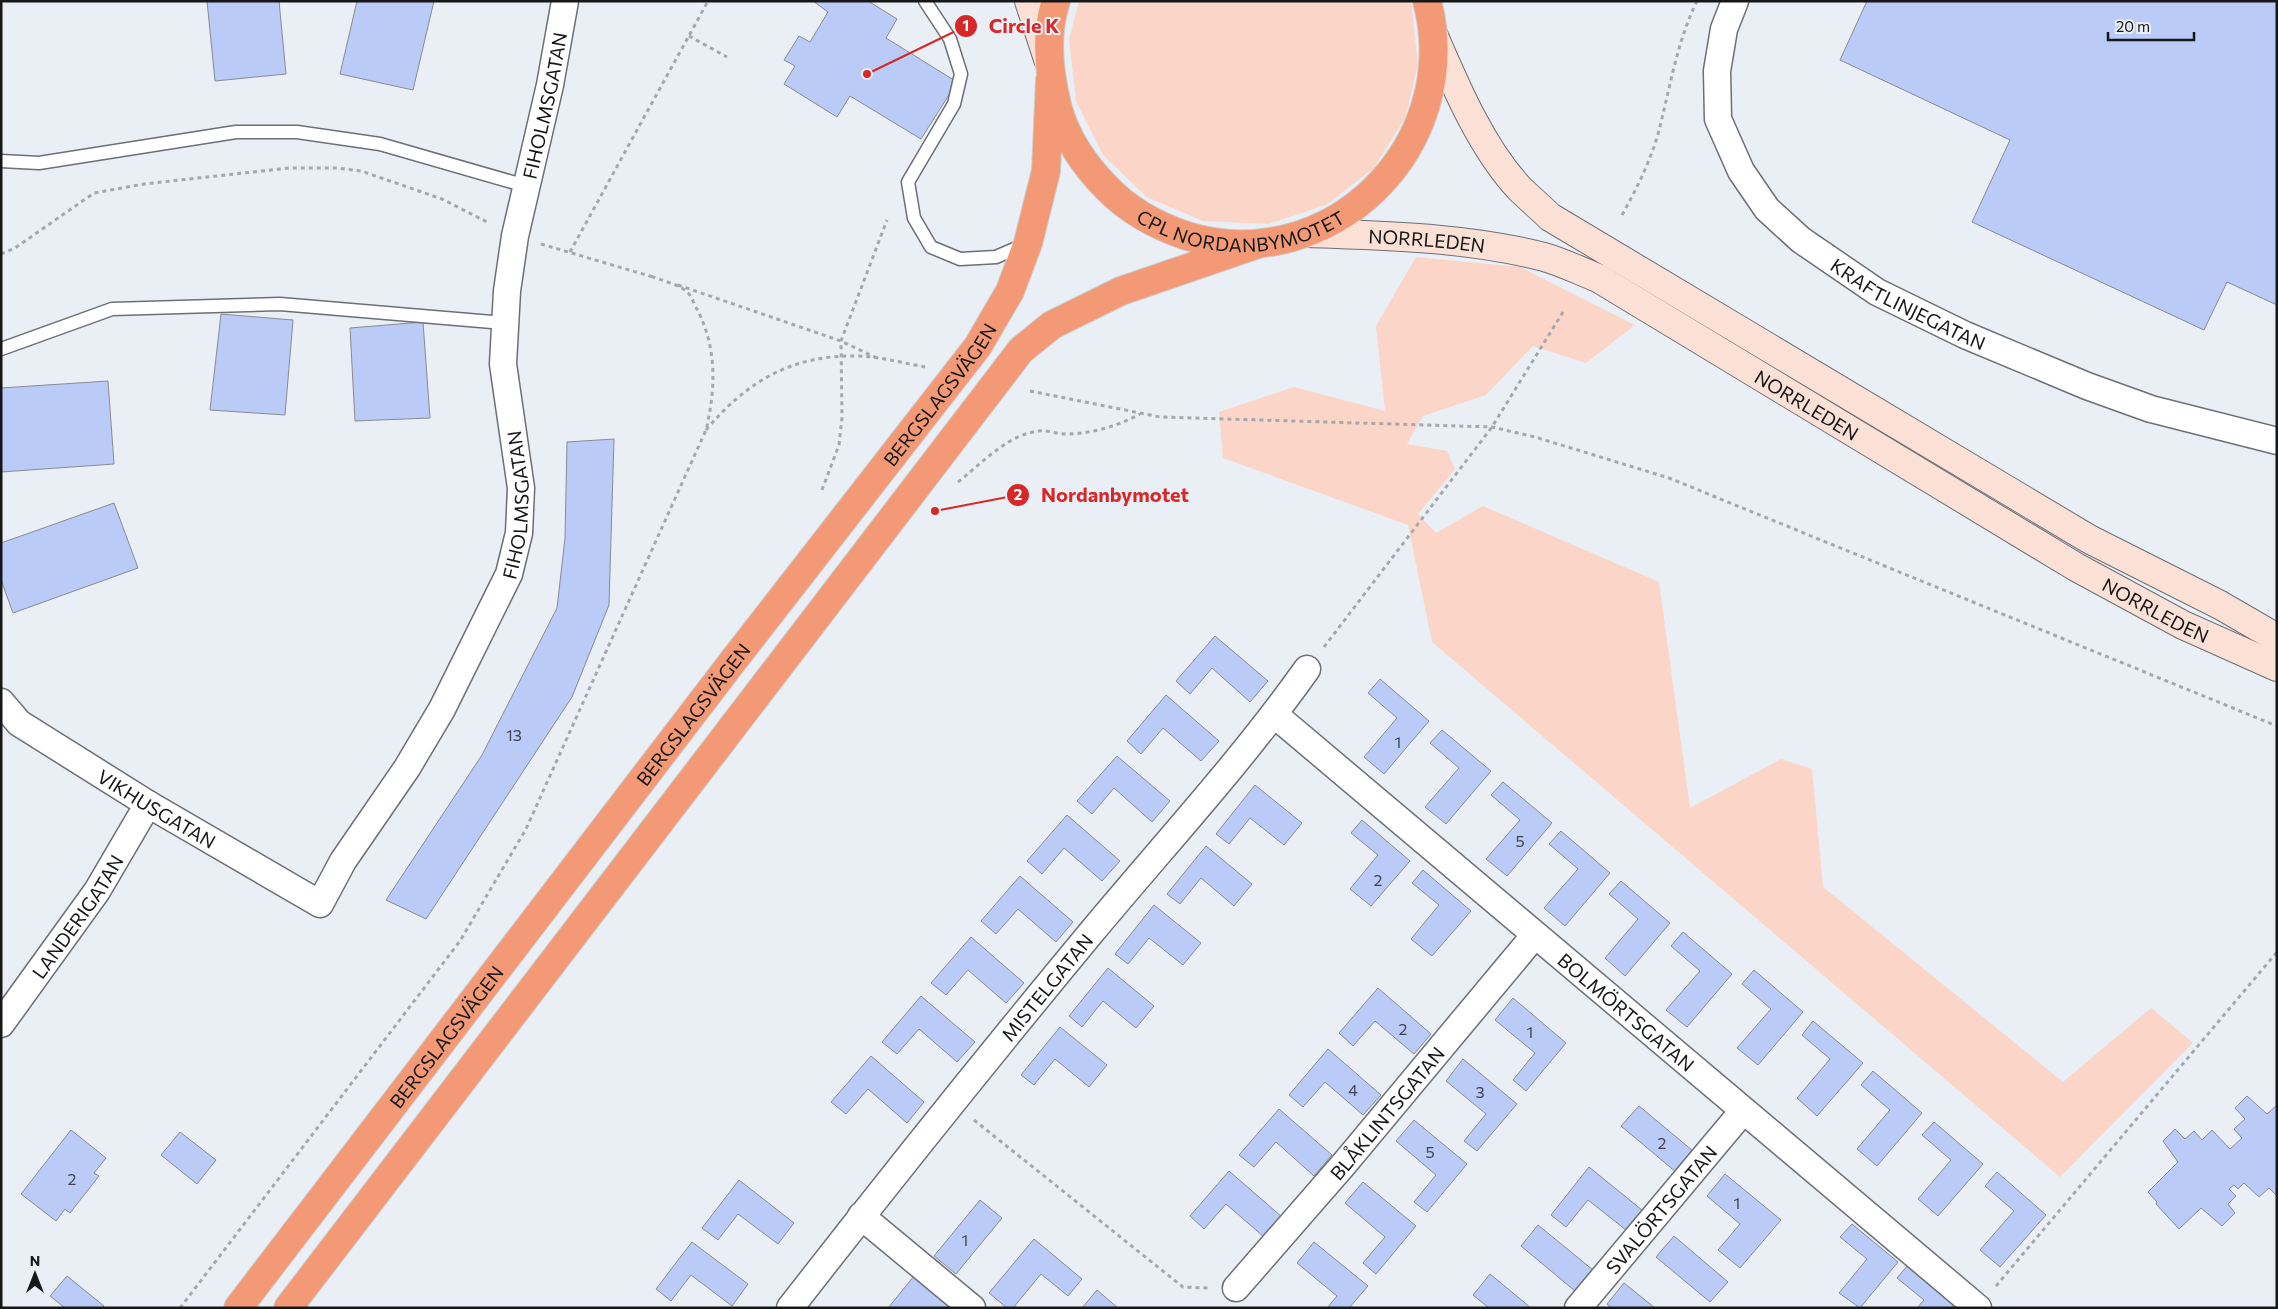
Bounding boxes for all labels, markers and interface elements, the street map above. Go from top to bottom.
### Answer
callout: Circle K [953,8,1069,43]
scale bar [2108,10,2194,42]
text: Circle K [989,13,1059,37]
text: 1 [963,16,969,34]
text: 20 m [2116,17,2150,35]
street label: FIHOLMSGATAN [517,30,571,181]
street label: CPL NORDANBYMOTET [1134,199,1348,221]
text: CPL NORDANBYMOTET [1133,204,1348,256]
street label: NORRLEDEN [1368,224,1487,256]
street label: KRAFTLINJEGATAN [1827,253,1989,354]
street label: BERGSLAGSVÄGEN [878,319,1000,470]
street label: NORRLEDEN [1751,364,1863,445]
street label: FIHOLMSGATAN [497,429,533,581]
callout: Nordanbymotet [1006,477,1199,512]
text: Nordanbymotet [1041,482,1189,506]
text: 2 [1014,485,1022,503]
street label: NORRLEDEN [2099,572,2213,647]
street label: BERGSLAGSVÄGEN [631,638,754,790]
house number: 13 [506,725,522,744]
house number: 1 [1395,732,1401,751]
street label: VIKHUSGATAN [94,764,220,853]
house number: 5 [1515,831,1525,850]
street label: LANDERIGATAN [26,850,127,983]
house number: 2 [1374,870,1383,889]
street label: MISTELGATAN [996,929,1097,1045]
street label: BOLMÖRTSGATAN [1554,948,1699,1076]
street label: BERGSLAGSVÄGEN [384,961,507,1112]
house number: 2 [1399,1019,1408,1038]
house number: 1 [1527,1022,1533,1041]
street label: BLÅKLINTSGATAN [1324,1042,1449,1184]
house number: 4 [1348,1080,1358,1099]
house number: 3 [1475,1082,1485,1101]
house number: 2 [1658,1133,1667,1152]
street label: SVALÖRTSGATAN [1600,1140,1721,1278]
house number: 5 [1425,1142,1435,1161]
house number: 2 [68,1169,77,1188]
house number: 1 [1734,1193,1740,1212]
house number: 1 [962,1230,968,1249]
north arrow [10,1249,60,1299]
text: N [30,1252,40,1269]

